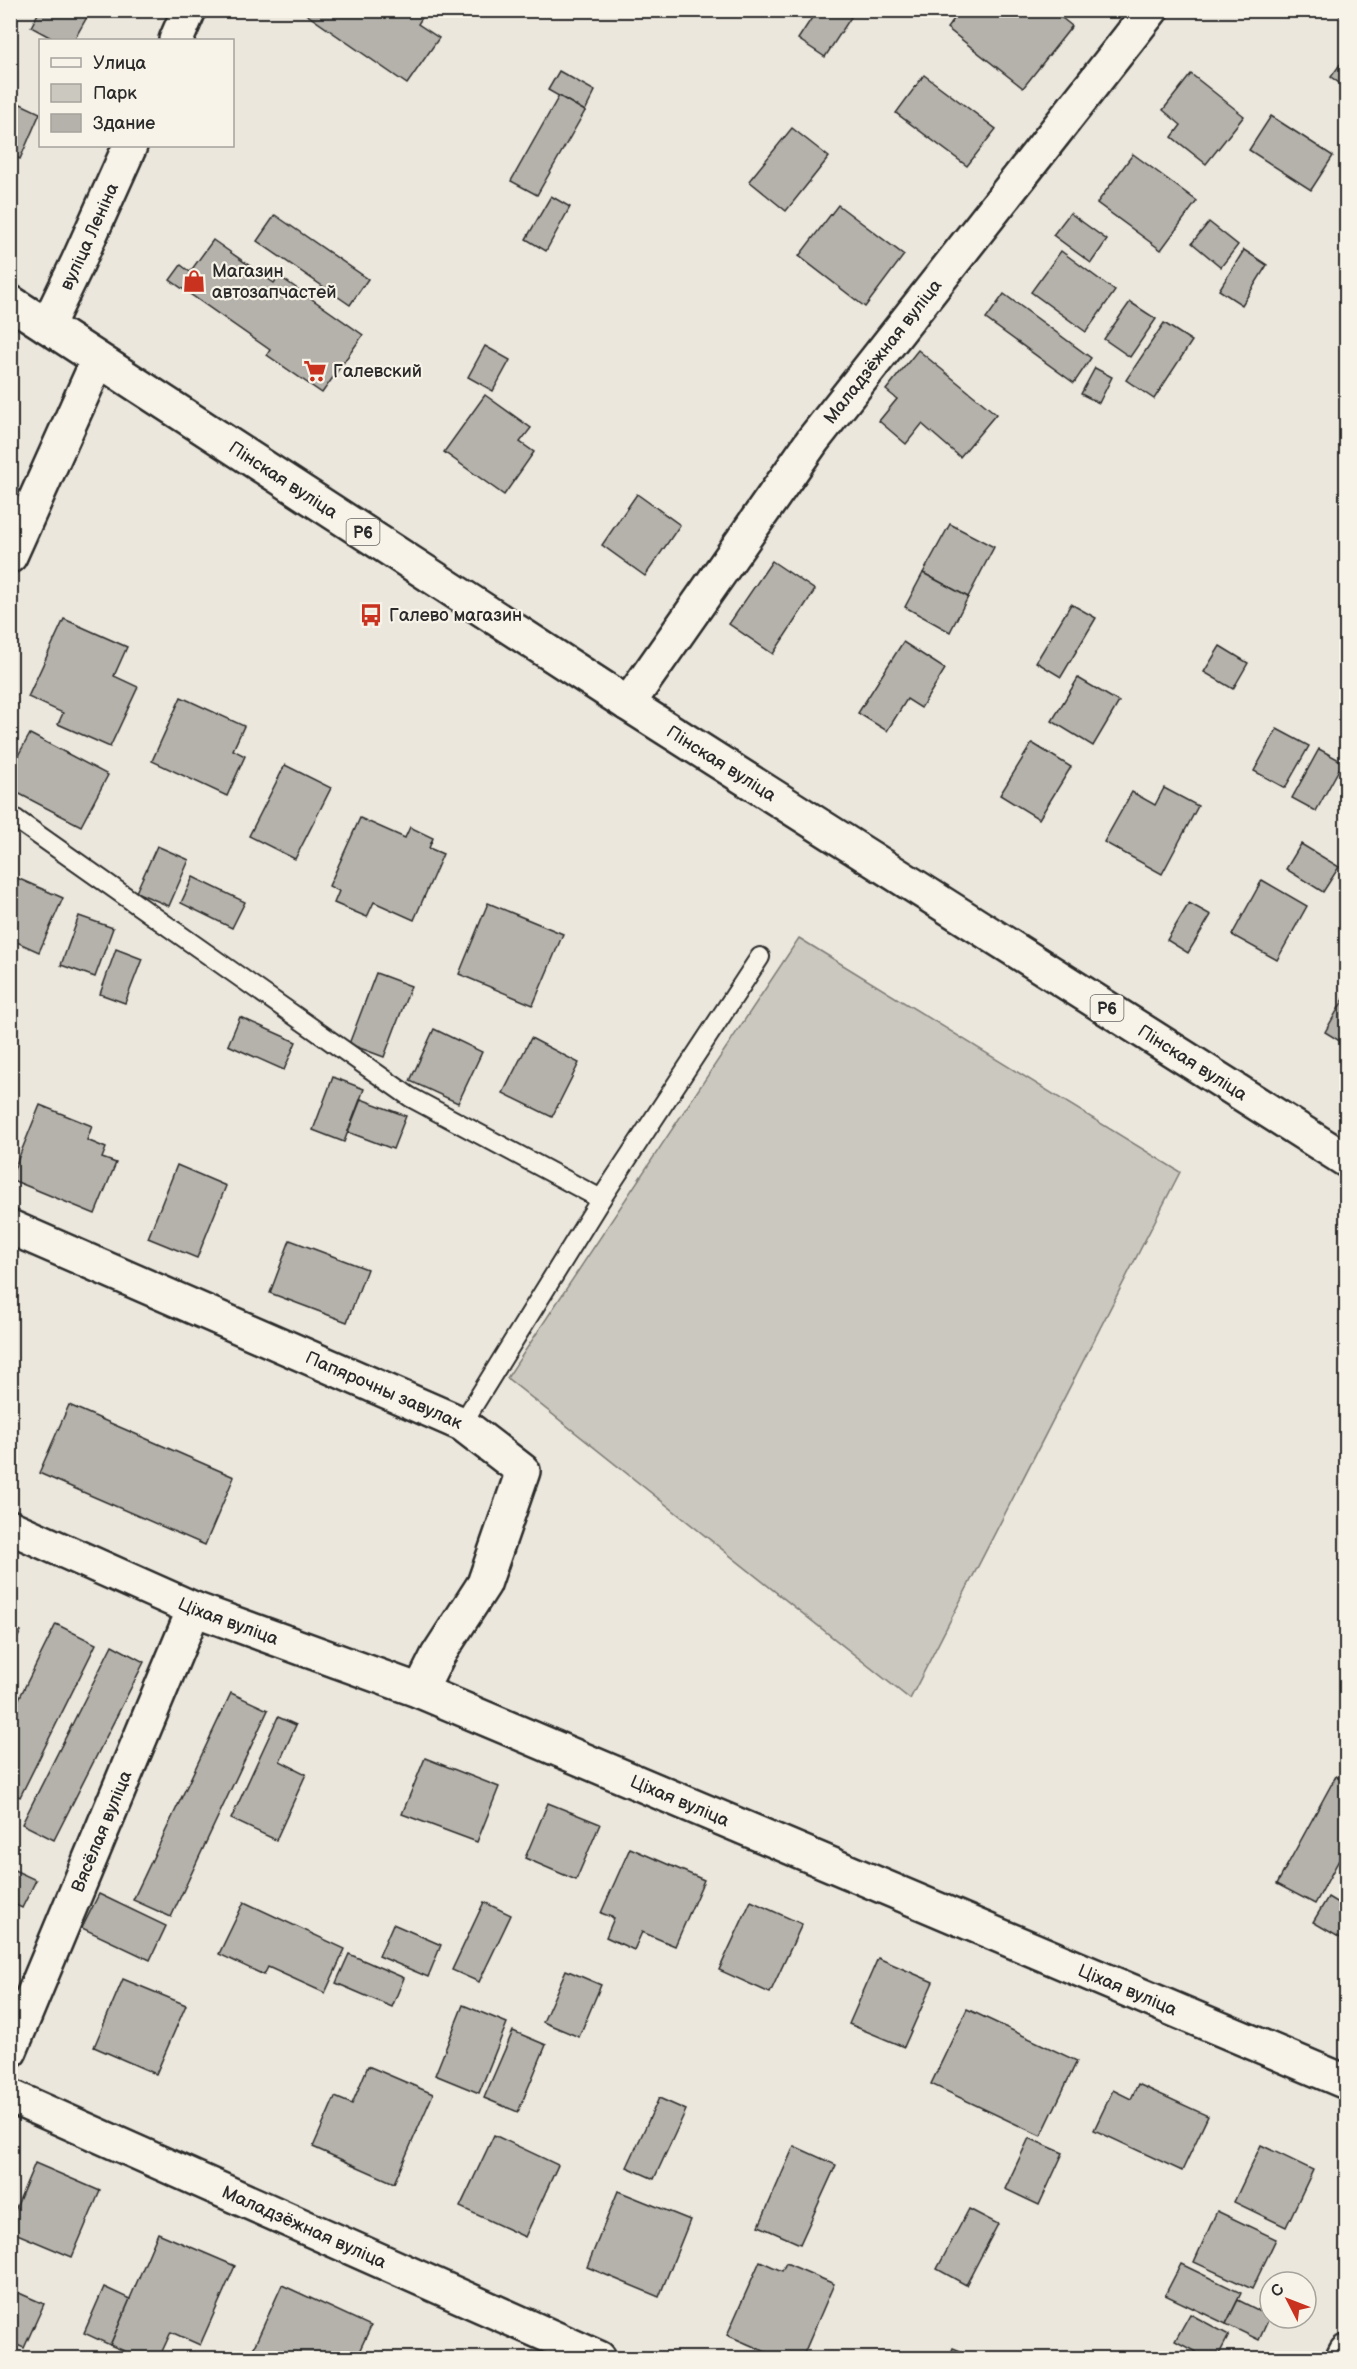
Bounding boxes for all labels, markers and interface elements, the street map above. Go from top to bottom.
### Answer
legend [39,39,234,147]
text: Улица [93,53,147,74]
text: Парк [93,83,137,104]
text: Здание [93,113,155,134]
street label: вуліца Леніна [56,179,123,294]
place label: Магазин автозапчастей [212,261,336,303]
shop icon: Магазин автозапчастей [181,268,207,294]
street label: Маладзёжная вуліца [820,275,946,428]
supermarket icon: Галевский [302,358,328,384]
place label: Галевский [333,361,422,382]
street label: Пінская вуліца [225,437,342,523]
road number: Р6 [346,519,380,545]
bus stop icon: Галево магазин [358,602,384,628]
place label: Галево магазин [389,605,522,626]
street label: Пінская вуліца [663,721,780,806]
road number: Р6 [1090,995,1124,1021]
street label: Пінская вуліца [1134,1020,1251,1106]
street label: Папярочны завулак [302,1347,466,1434]
street label: Ціхая вуліца [175,1593,282,1650]
street label: Вясёлая вуліца [67,1767,137,1895]
street label: Ціхая вуліца [627,1771,733,1832]
street label: Ціхая вуліца [1075,1960,1180,2021]
street label: Маладзёжная вуліца [218,2182,390,2273]
north arrow [1258,2270,1318,2330]
text: С [1267,2280,1289,2301]

